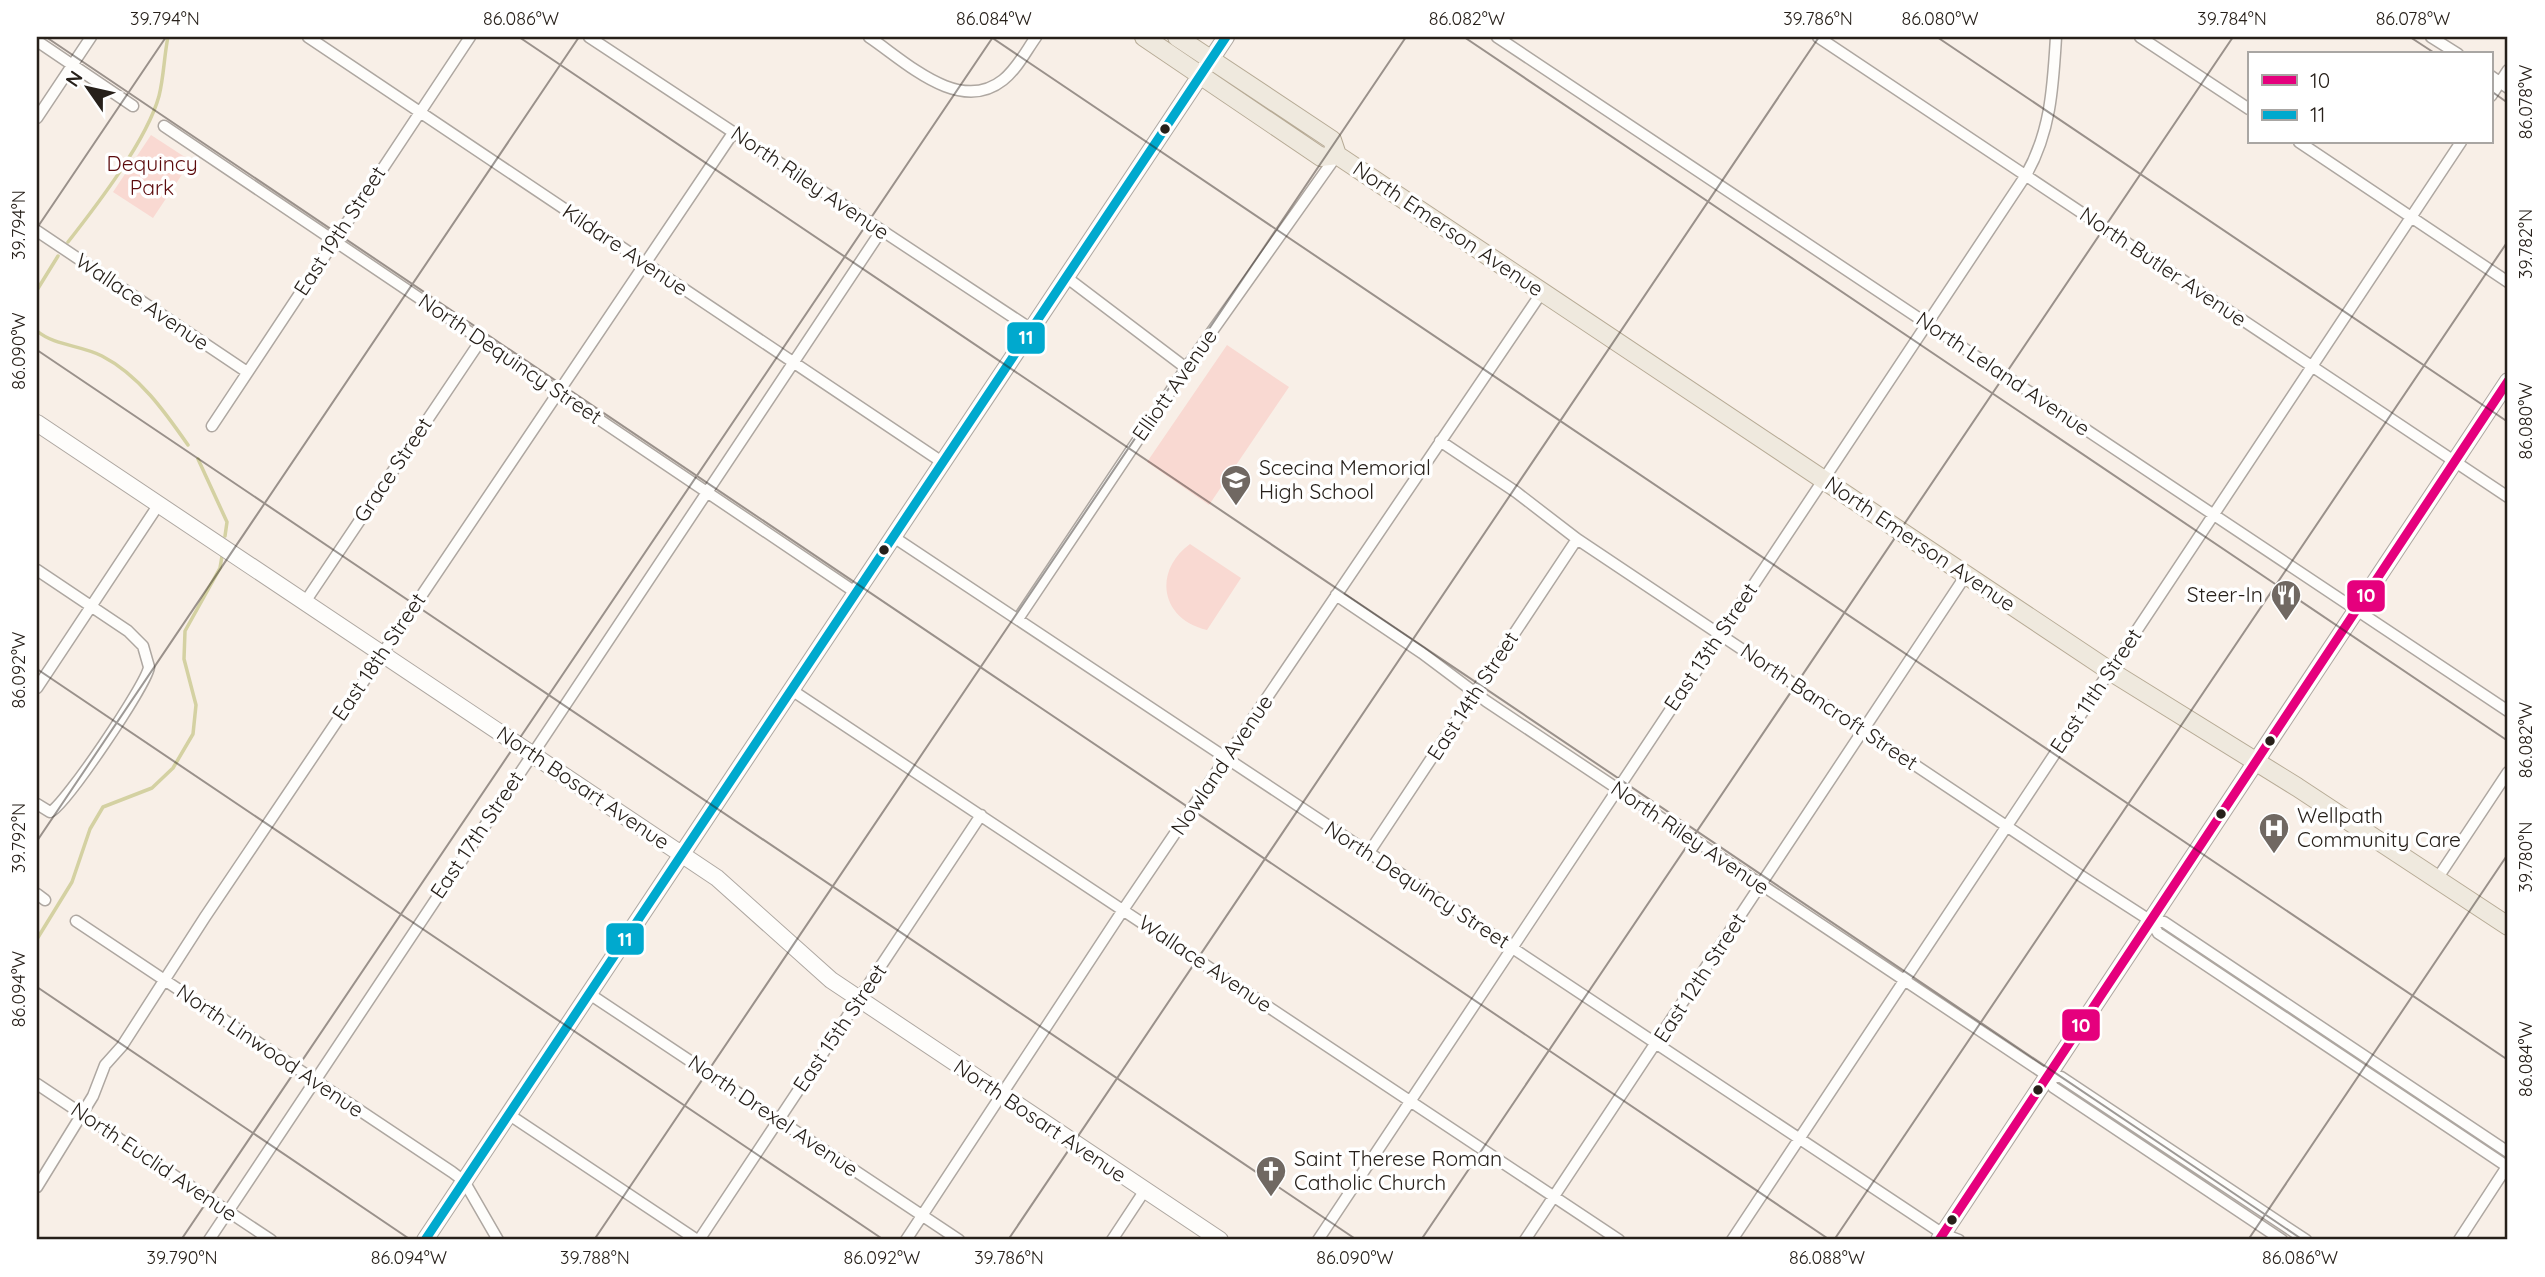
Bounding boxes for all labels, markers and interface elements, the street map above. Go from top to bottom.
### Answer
text: 39.794°N [130,7,200,30]
text: 86.086°W [483,7,559,30]
text: 86.084°W [956,7,1032,30]
text: 86.082°W [1429,7,1505,30]
text: 39.786°N [1783,7,1853,30]
text: 86.080°W [1901,7,1979,30]
text: 39.784°N [2197,7,2267,30]
text: 86.078°W [2376,7,2450,30]
north arrow [52,52,122,122]
legend [2248,52,2492,144]
text: 86.078°W [2514,65,2537,139]
text: N [60,66,88,91]
text: 10 [2310,67,2330,93]
text: 11 [2310,101,2326,127]
street label: North Riley Avenue [726,120,895,245]
unlabelled marker [1158,122,1172,136]
park label: Dequincy Park [106,150,198,200]
street label: North Emerson Avenue [1348,155,1549,302]
street label: East 19th Street [288,161,391,300]
text: 39.794°N [7,190,30,260]
street label: Kildare Avenue [558,198,693,301]
street label: North Butler Avenue [2075,201,2252,332]
text: 39.782°N [2514,209,2537,279]
street label: Wallace Avenue [71,247,214,355]
street label: North Dequincy Street [414,287,607,429]
street label: North Leland Avenue [1912,305,2095,441]
text: 86.090°W [7,312,30,390]
line badge: 11 [1006,321,1046,355]
street label: Elliott Avenue [1126,323,1222,445]
text: 11 [1019,325,1033,349]
text: 86.080°W [2514,382,2537,460]
street label: Grace Street [348,412,437,527]
place label: Scecina Memorial High School [1259,454,1431,504]
school or university icon: Scecina Memorial High School [1219,463,1253,507]
street label: North Emerson Avenue [1820,470,2021,617]
unlabelled marker [877,543,891,557]
street label: East 13th Street [1658,578,1762,715]
restaurant icon: Steer-In [2269,578,2303,622]
line badge: 10 [2346,579,2386,613]
place label: Steer-In [2187,581,2263,607]
text: 10 [2356,583,2376,607]
street label: East 18th Street [326,588,431,725]
street label: East 11th Street [2044,623,2147,758]
street label: East 14th Street [1421,626,1523,765]
text: 86.092°W [7,632,30,708]
street label: North Bancroft Street [1736,637,1923,775]
street label: Nowland Avenue [1165,689,1278,840]
text: 86.082°W [2514,702,2537,778]
street label: North Bosart Avenue [492,720,675,855]
unlabelled marker [2263,734,2277,748]
street label: East 17th Street [424,766,528,903]
street label: North Riley Avenue [1606,775,1775,900]
place label: Wellpath Community Care [2297,802,2461,852]
text: 39.792°N [7,803,30,873]
unlabelled marker [2214,807,2228,821]
hospital icon: Wellpath Community Care [2257,811,2291,855]
street label: North Dequincy Street [1320,815,1515,954]
text: 39.780°N [2514,822,2537,892]
street label: East 12th Street [1648,908,1751,1047]
street label: Wallace Avenue [1134,909,1277,1017]
line badge: 11 [605,922,645,956]
text: 11 [618,927,632,951]
text: 86.094°W [7,951,30,1027]
street label: East 15th Street [787,959,892,1096]
street label: North Linwood Avenue [172,978,369,1122]
line badge: 10 [2061,1008,2101,1042]
text: 10 [2071,1013,2091,1037]
text: 86.084°W [2514,1021,2537,1097]
street label: North Drexel Avenue [684,1049,864,1182]
street label: North Bosart Avenue [949,1053,1132,1188]
unlabelled marker [2031,1083,2045,1097]
street label: North Euclid Avenue [66,1096,243,1226]
place label: Saint Therese Roman Catholic Church [1294,1145,1502,1195]
church icon: Saint Therese Roman Catholic Church [1254,1154,1288,1198]
unlabelled marker [1945,1213,1959,1227]
text: 39.790°N [146,1246,218,1269]
text: 86.094°W [371,1246,447,1269]
text: 39.788°N [560,1246,630,1269]
text: 86.092°W [844,1246,920,1269]
text: 39.786°N [974,1246,1044,1269]
text: 86.090°W [1316,1246,1394,1269]
text: 86.088°W [1789,1246,1865,1269]
text: 86.086°W [2262,1246,2338,1269]

